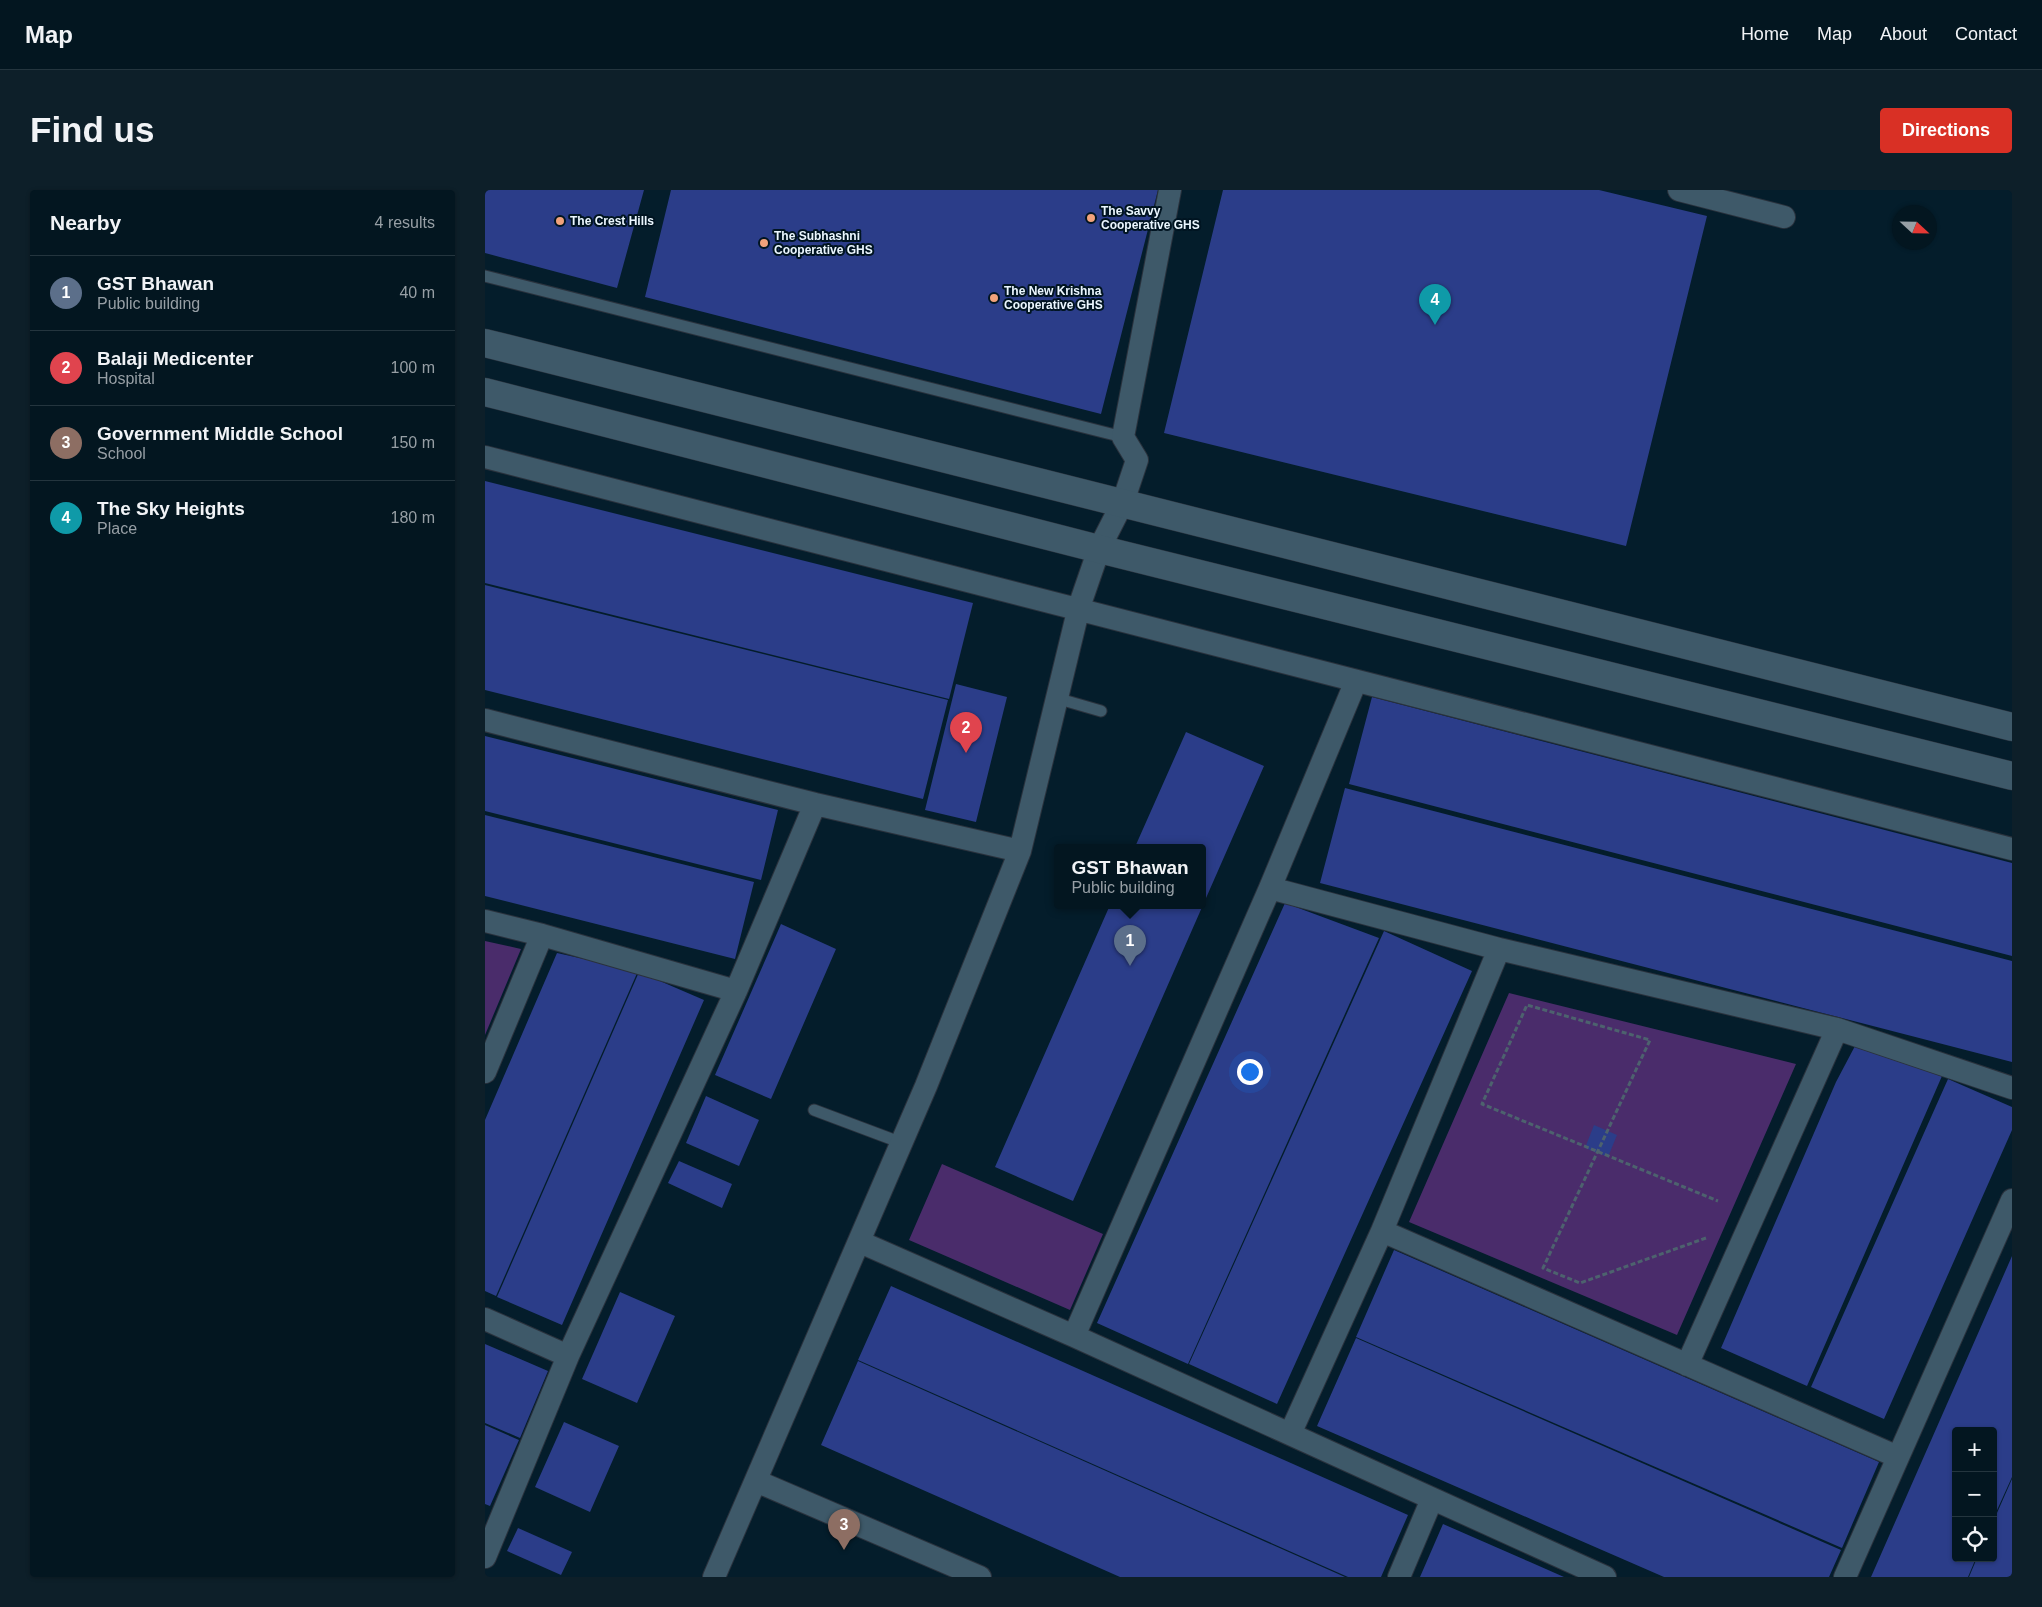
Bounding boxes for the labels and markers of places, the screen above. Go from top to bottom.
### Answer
place label: The Savvy Cooperative GHS [1101,204,1200,232]
marker: The Savvy Cooperative GHS [1085,212,1097,224]
place label: The Crest Hills [570,214,654,228]
marker: The Crest Hills [554,215,566,227]
place label: The Subhashni Cooperative GHS [774,229,873,257]
marker: The Subhashni Cooperative GHS [758,237,770,249]
place label: The New Krishna Cooperative GHS [1004,284,1103,312]
pin: 4 [1419,284,1451,325]
marker: The New Krishna Cooperative GHS [988,292,1000,304]
pin: 2 [950,712,982,753]
pin: 1 [1114,925,1146,966]
pin: 3 [828,1509,860,1550]

